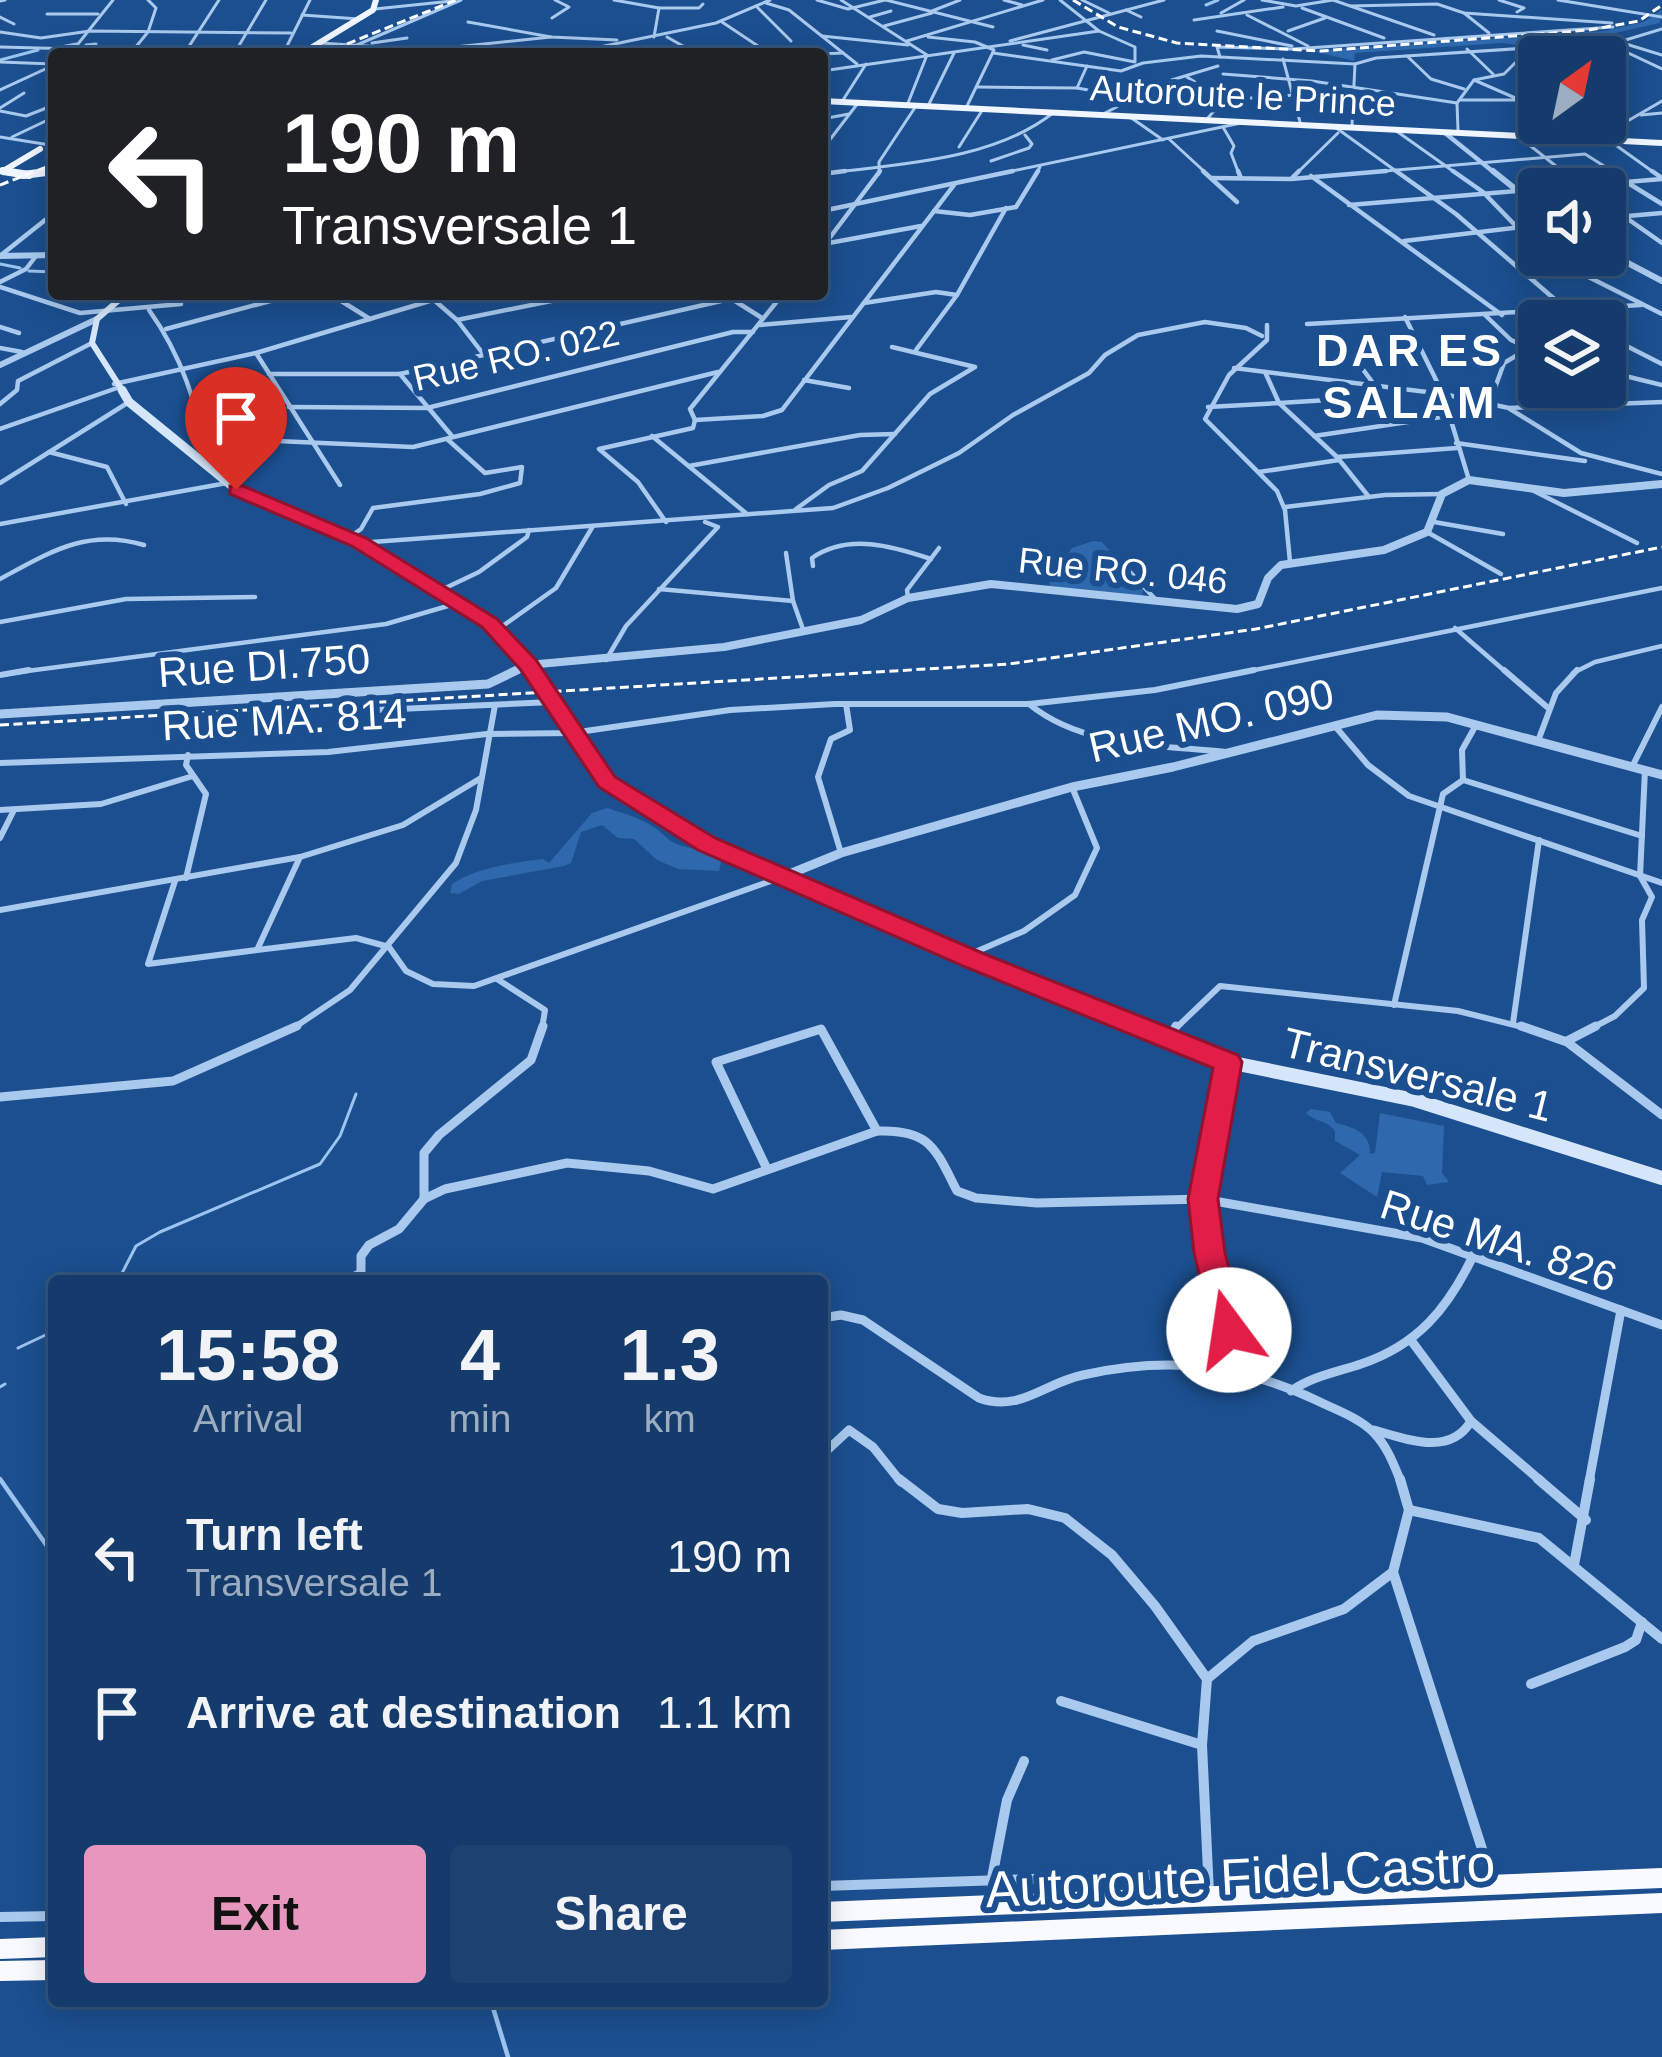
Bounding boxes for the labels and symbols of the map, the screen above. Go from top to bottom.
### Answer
north arrow [1518,36,1626,144]
street label: Autoroute le Prince [1089,67,1397,124]
street label: Rue RO. 022 [409,312,623,399]
district label: DAR ES SALAM [1316,325,1504,428]
pin [185,367,287,490]
street label: Rue RO. 046 [1016,539,1230,602]
street label: Rue DI.750 [156,635,372,696]
street label: Rue MO. 090 [1084,669,1338,771]
street label: Rue MA. 814 [160,690,408,749]
street label: Transversale 1 [1278,1018,1558,1131]
street label: Rue MA. 826 [1375,1180,1623,1301]
position arrow [1166,1267,1292,1393]
street label: Autoroute Fidel Castro [984,1835,1496,1918]

